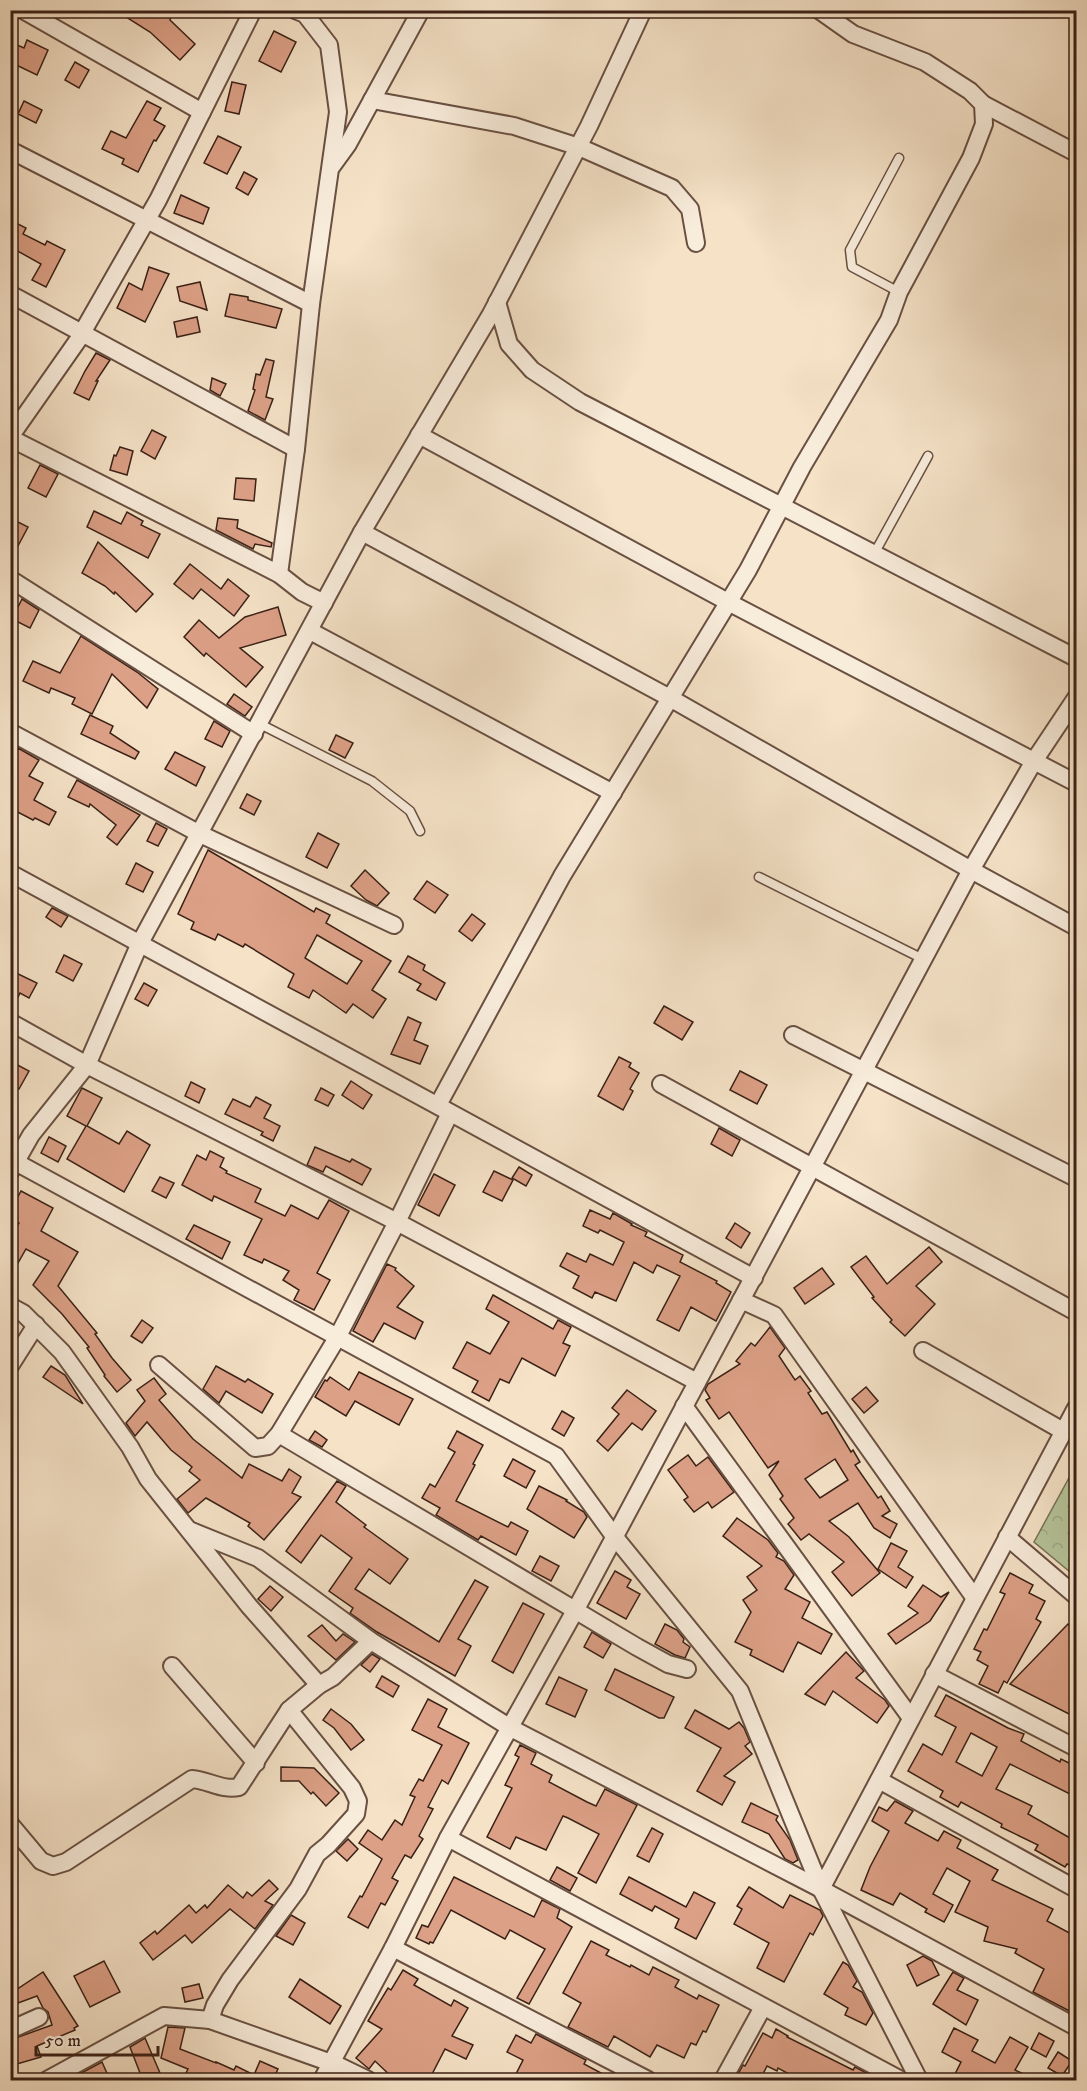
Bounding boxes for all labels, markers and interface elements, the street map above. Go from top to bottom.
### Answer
scale bar [36,2019,158,2057]
text: 50 m [45,2030,81,2052]

